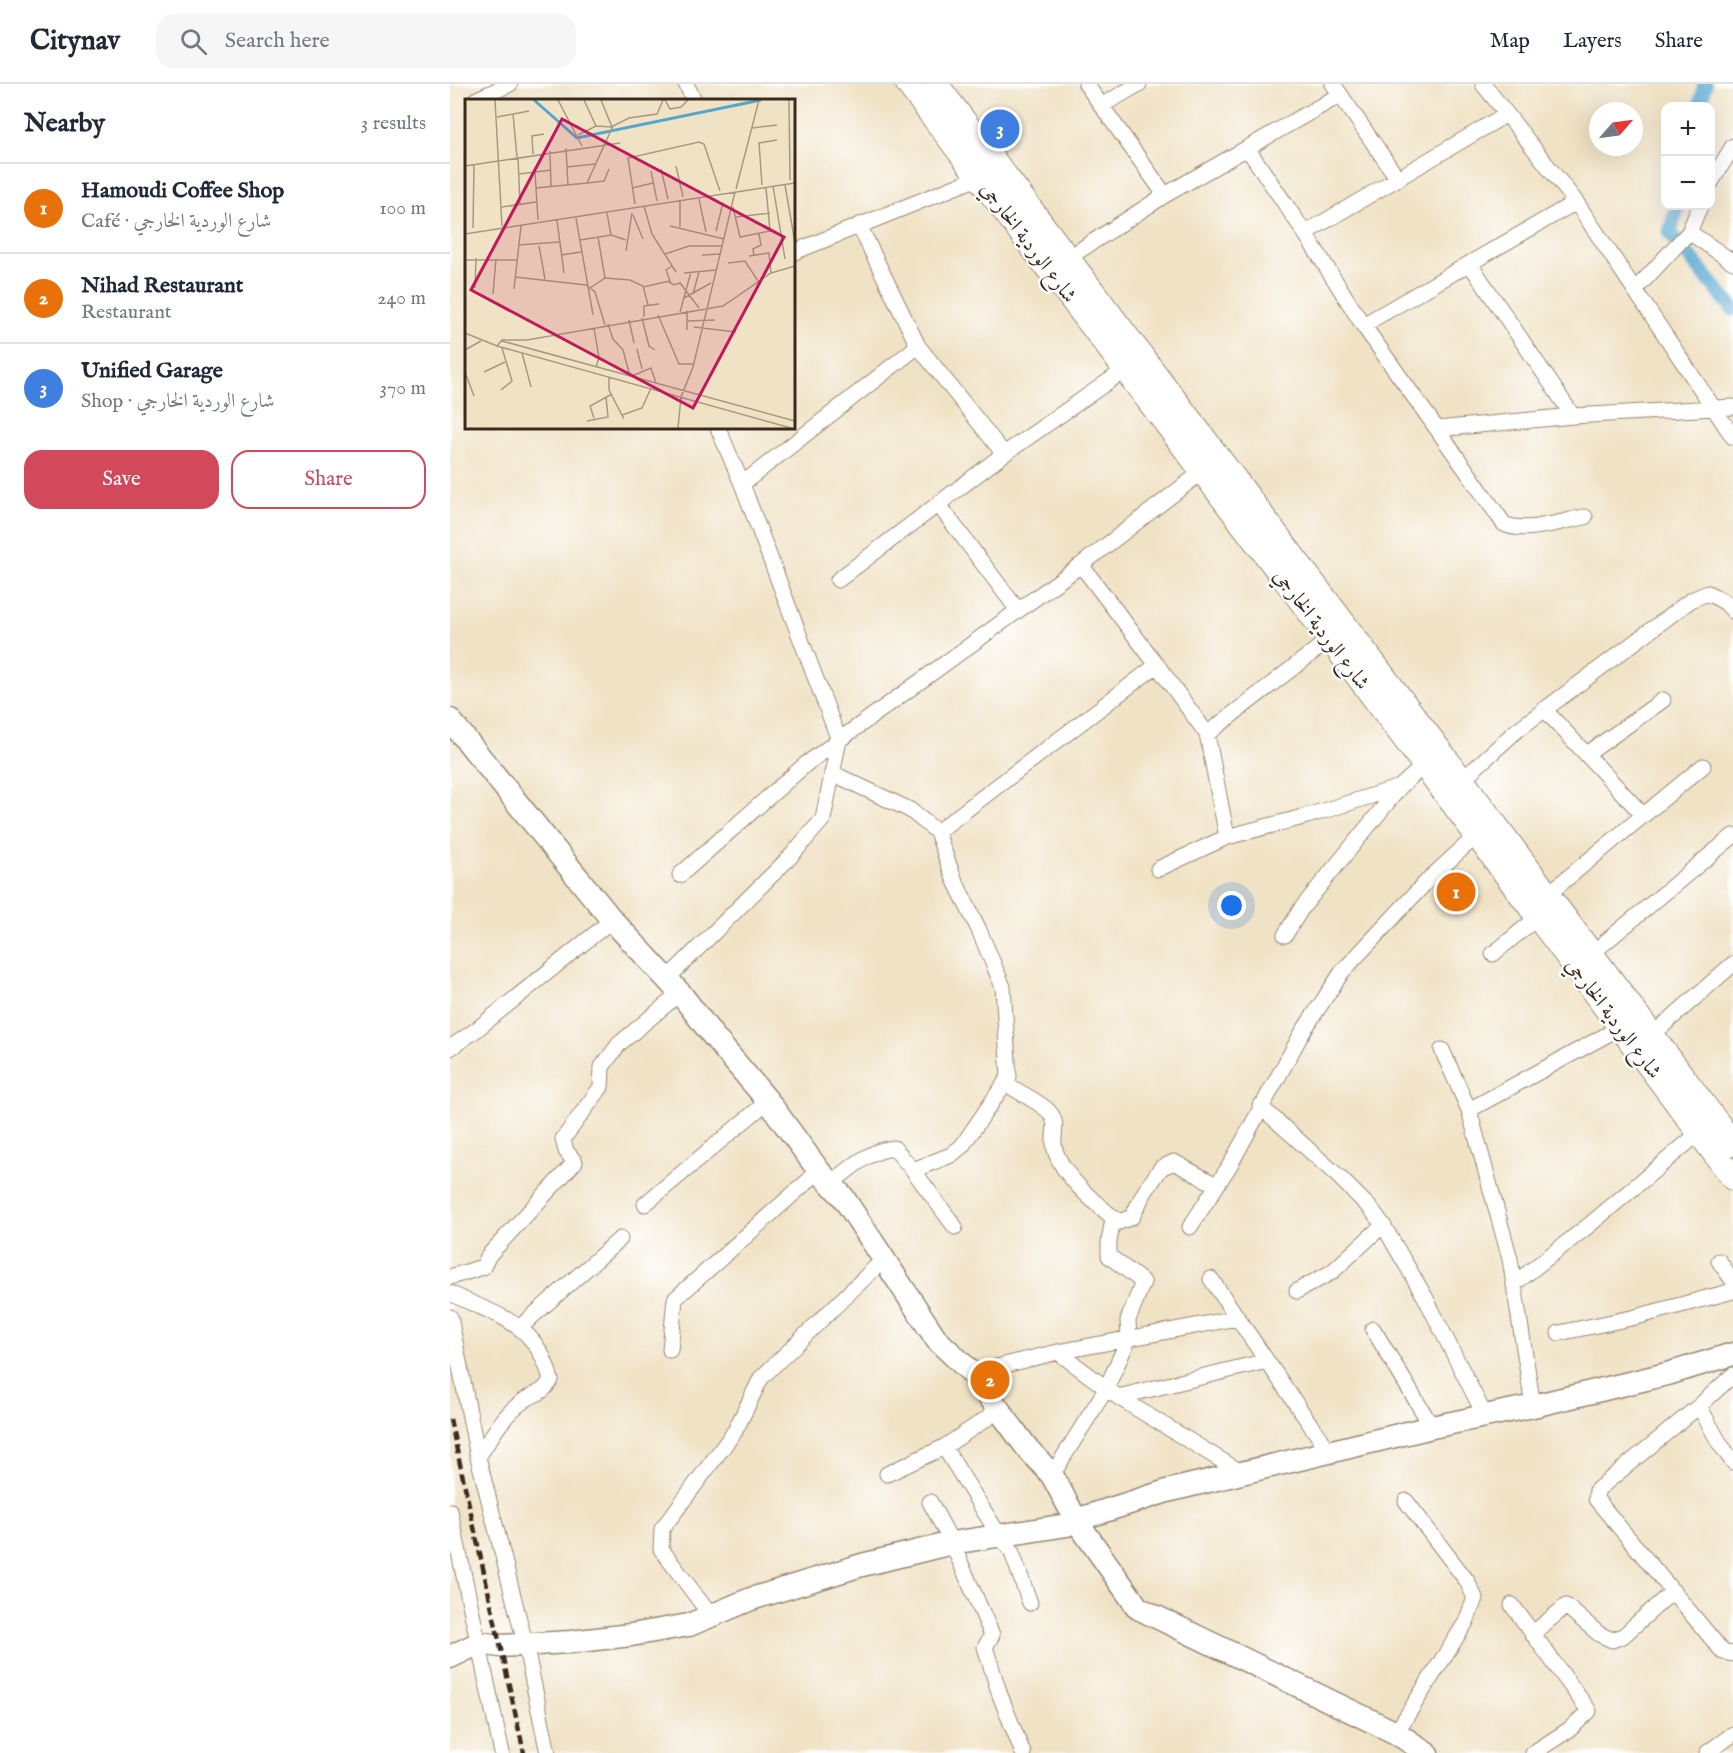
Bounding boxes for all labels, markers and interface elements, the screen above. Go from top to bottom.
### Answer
search box [156,14,576,68]
text: Citynav [30,24,120,59]
icon: search [177,25,210,58]
text: Search here [225,27,330,55]
text: Map [1490,28,1530,55]
text: Layers [1563,28,1622,55]
text: Share [1655,28,1703,55]
inset map [465,99,795,429]
north arrow [1589,102,1643,156]
map controls [1661,102,1715,210]
button: + [1661,102,1715,156]
pin: 3 [980,106,1020,152]
text: Nearby [24,107,105,140]
text: 3 results [361,111,426,136]
button: − [1661,156,1715,210]
text: Hamoudi Coffee Shop [81,177,284,205]
street label: شارع الوردية الخارجي [971,177,1082,311]
text: 1 [40,196,47,221]
text: 100 m [379,196,426,221]
text: Café · شارع الوردية الخارجي [81,209,271,234]
text: Nihad Restaurant [81,272,243,300]
text: 2 [39,286,48,311]
text: 240 m [377,286,426,311]
text: Restaurant [81,300,172,325]
text: Unified Garage [81,357,223,385]
text: 3 [40,376,47,401]
text: 370 m [380,376,426,401]
text: Shop · شارع الوردية الخارجي [81,389,275,414]
button: Save [24,450,219,509]
button: Share [231,450,426,509]
street label: شارع الوردية الخارجي [1264,564,1375,698]
pin: 1 [1436,870,1476,914]
your location [1217,891,1246,920]
street label: شارع الوردية الخارجي [1556,953,1667,1087]
pin: 2 [970,1358,1010,1402]

